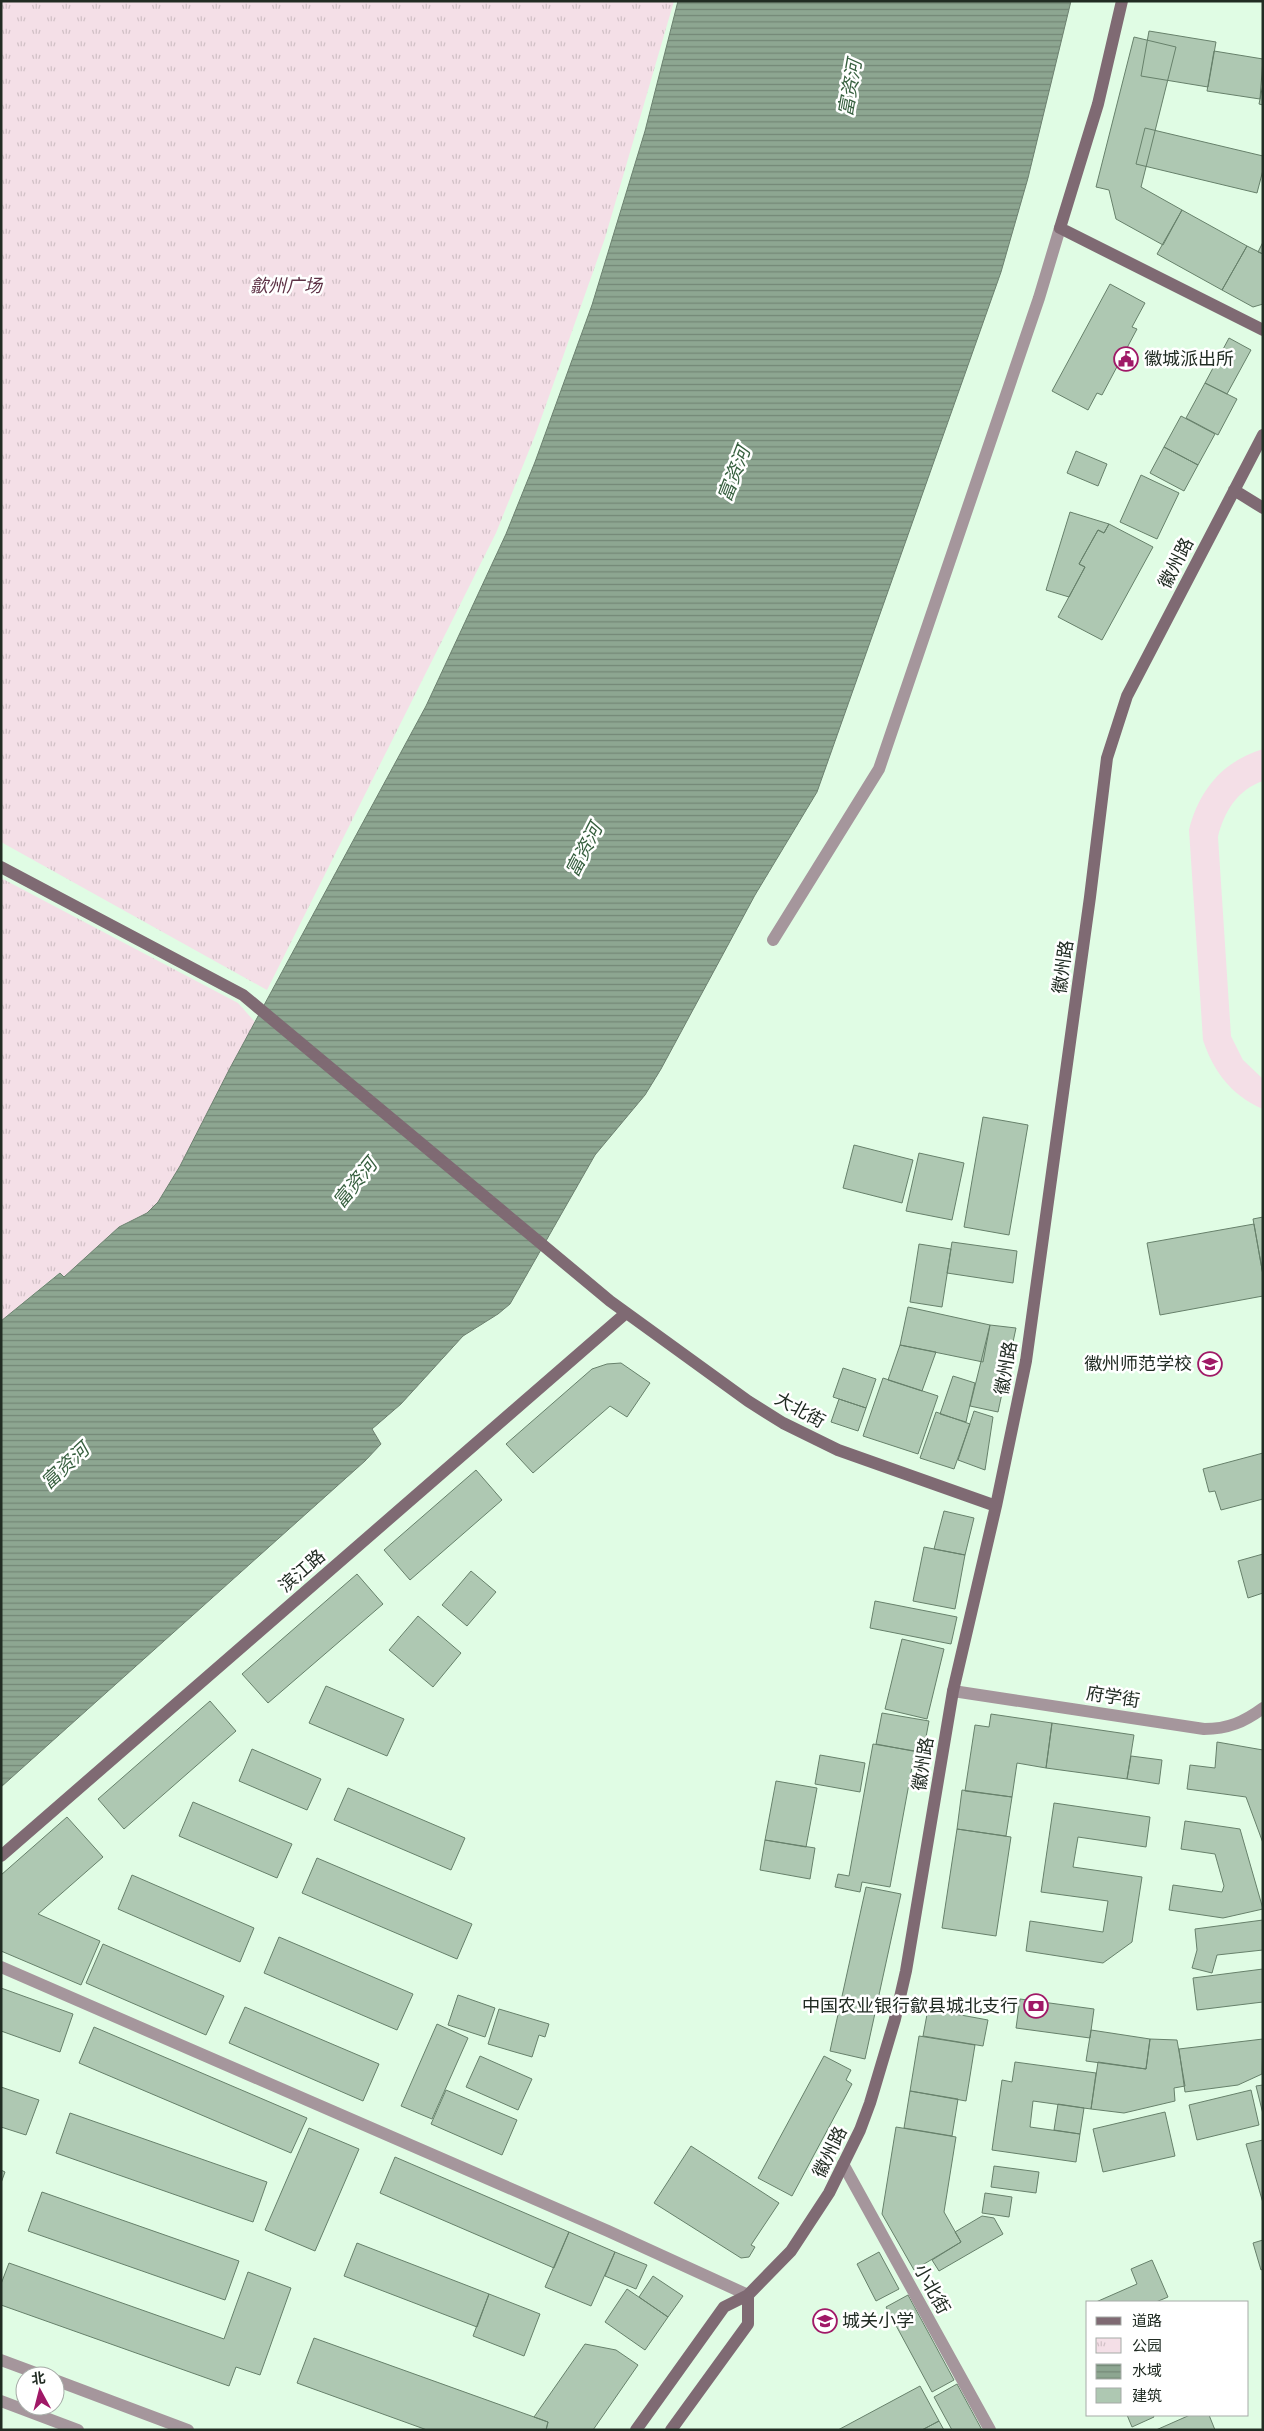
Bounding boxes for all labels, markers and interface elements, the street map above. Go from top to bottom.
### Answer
water label: 富资河 [835,54,866,118]
park label: 歙州广场 [250,276,324,296]
public building icon: 徽城派出所 [1113,346,1139,372]
place label: 徽城派出所 [1144,349,1234,369]
water label: 富资河 [714,440,755,504]
street label: 徽州路 [1155,534,1197,592]
water label: 富资河 [562,816,608,880]
street label: 徽州路 [1049,939,1077,995]
water label: 富资河 [329,1151,384,1212]
street label: 徽州路 [991,1340,1021,1396]
school or university icon: 徽州师范学校 [1197,1351,1223,1377]
place label: 徽州师范学校 [1084,1354,1192,1374]
street label: 大北街 [772,1388,828,1432]
water label: 富资河 [37,1436,96,1493]
street label: 滨江路 [275,1546,329,1596]
street label: 府学街 [1085,1683,1141,1711]
street label: 徽州路 [909,1736,937,1792]
bank icon: 中国农业银行歙县城北支行 [1023,1993,1049,2019]
place label: 中国农业银行歙县城北支行 [802,1996,1018,2016]
street label: 徽州路 [809,2123,851,2181]
street label: 小北街 [910,2261,954,2317]
legend [1086,2301,1249,2416]
school or university icon: 城关小学 [812,2308,838,2334]
place label: 城关小学 [842,2311,914,2331]
text: 道路 [1132,2313,1162,2329]
text: 公园 [1132,2338,1162,2354]
text: 水域 [1132,2363,1162,2379]
north arrow [15,2366,65,2416]
text: 北 [31,2370,46,2387]
text: 建筑 [1132,2388,1162,2404]

